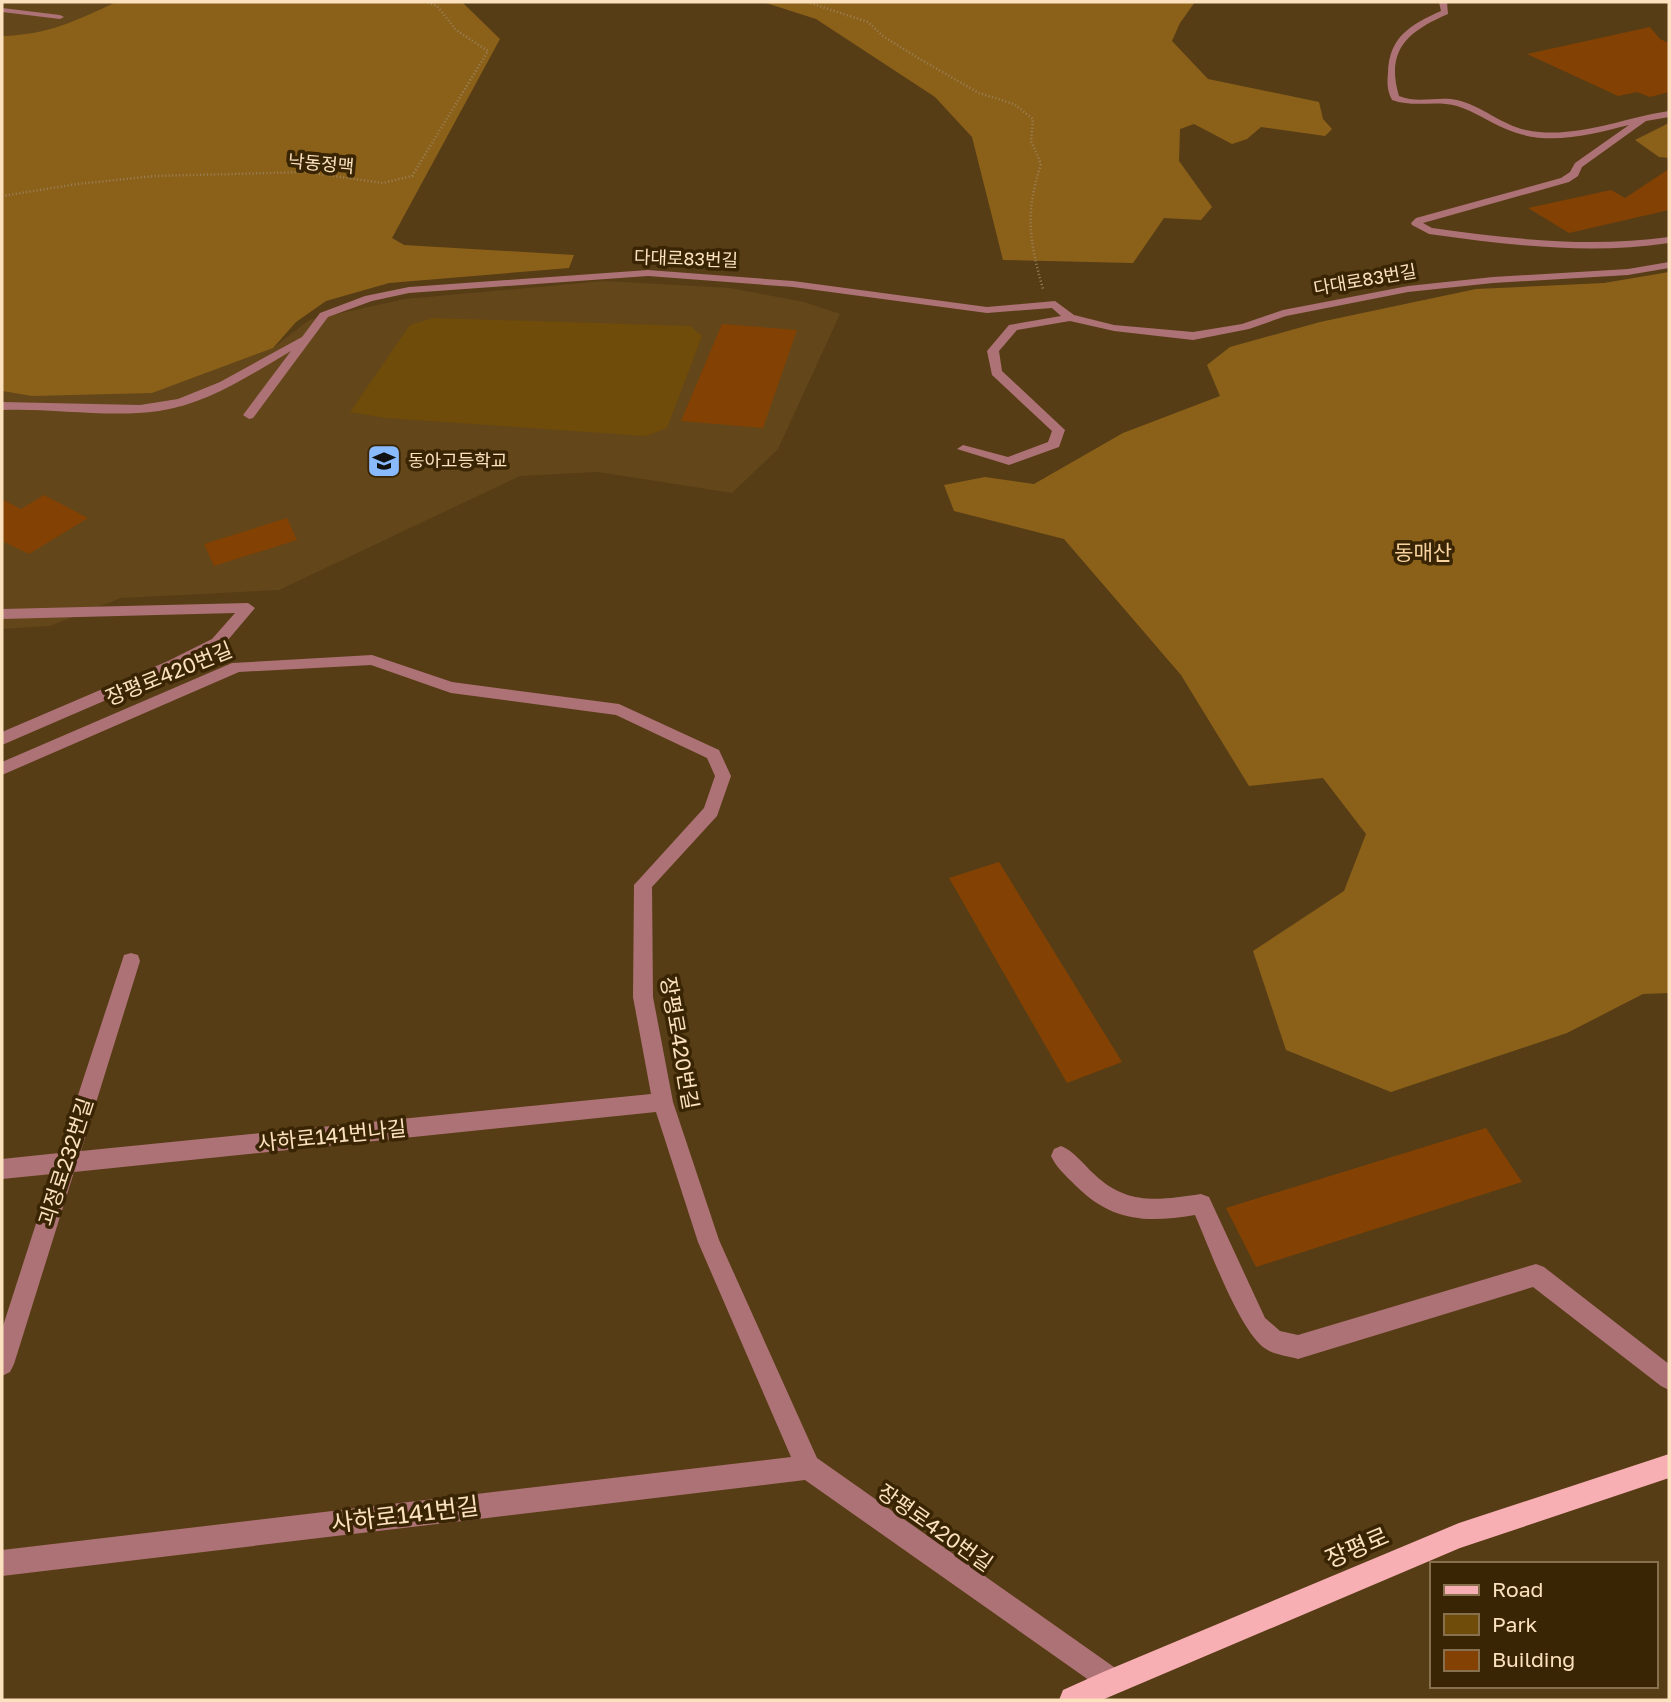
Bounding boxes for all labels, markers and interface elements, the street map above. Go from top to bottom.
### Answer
street label: 낙동정맥 [287,149,355,177]
street label: 다대로83번길 [634,245,739,271]
street label: 다대로83번길 [1312,259,1418,299]
school or university icon: 동아고등학교 [365,442,403,480]
place label: 동아고등학교 [408,449,507,471]
park label: 동매산 [1394,539,1452,565]
street label: 장평로420번길 [101,636,236,710]
street label: 장평로420번길 [655,974,704,1111]
street label: 괴정로232번길 [32,1094,98,1229]
street label: 사하로141번나길 [256,1114,407,1156]
street label: 장평로420번길 [873,1478,998,1576]
street label: 사하로141번길 [329,1490,480,1537]
street label: 장평로 [1320,1520,1393,1573]
legend [1430,1562,1657,1688]
text: Road [1492,1576,1543,1602]
text: Park [1492,1611,1538,1637]
text: Building [1492,1646,1575,1672]

